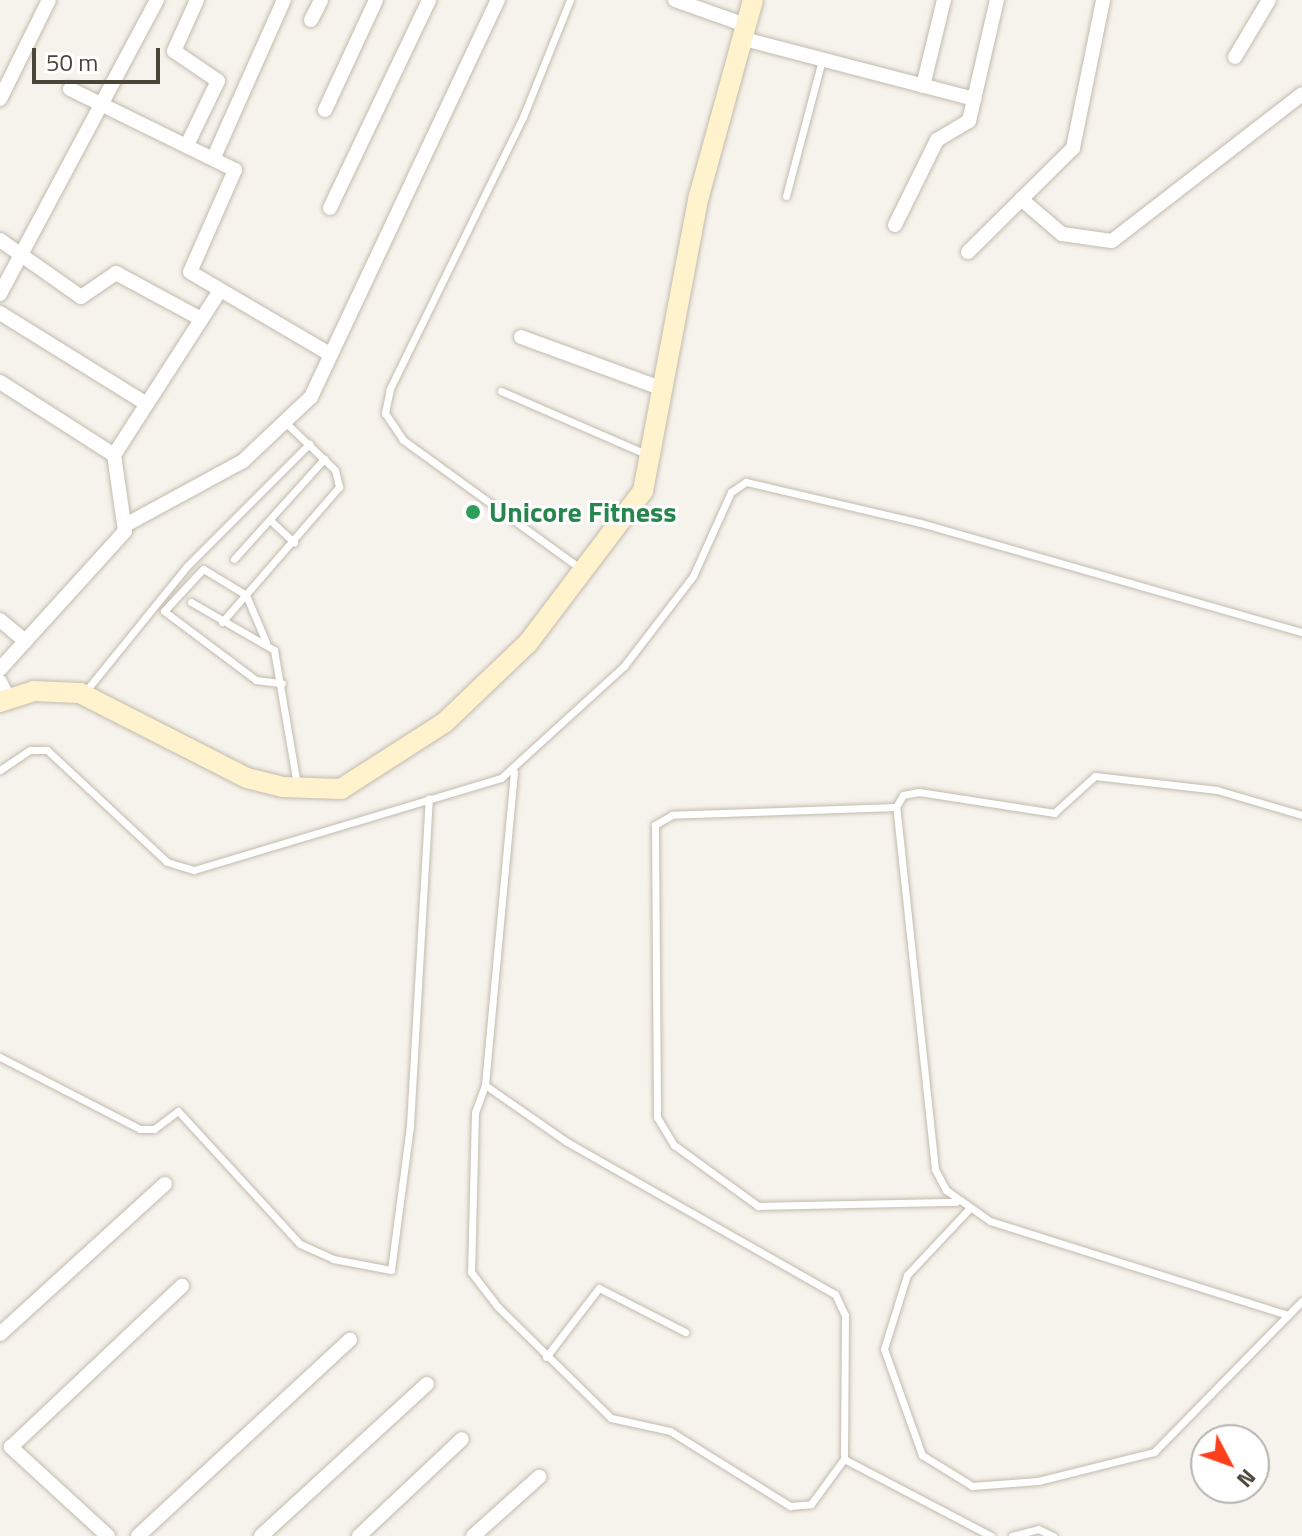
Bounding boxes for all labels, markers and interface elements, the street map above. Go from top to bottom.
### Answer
scale bar [36,32,164,82]
text: 50 m [46,44,98,80]
place label: Unicore Fitness [489,495,676,529]
marker: Unicore Fitness [464,503,482,521]
north arrow [1190,1424,1270,1504]
text: N [1229,1462,1264,1495]

